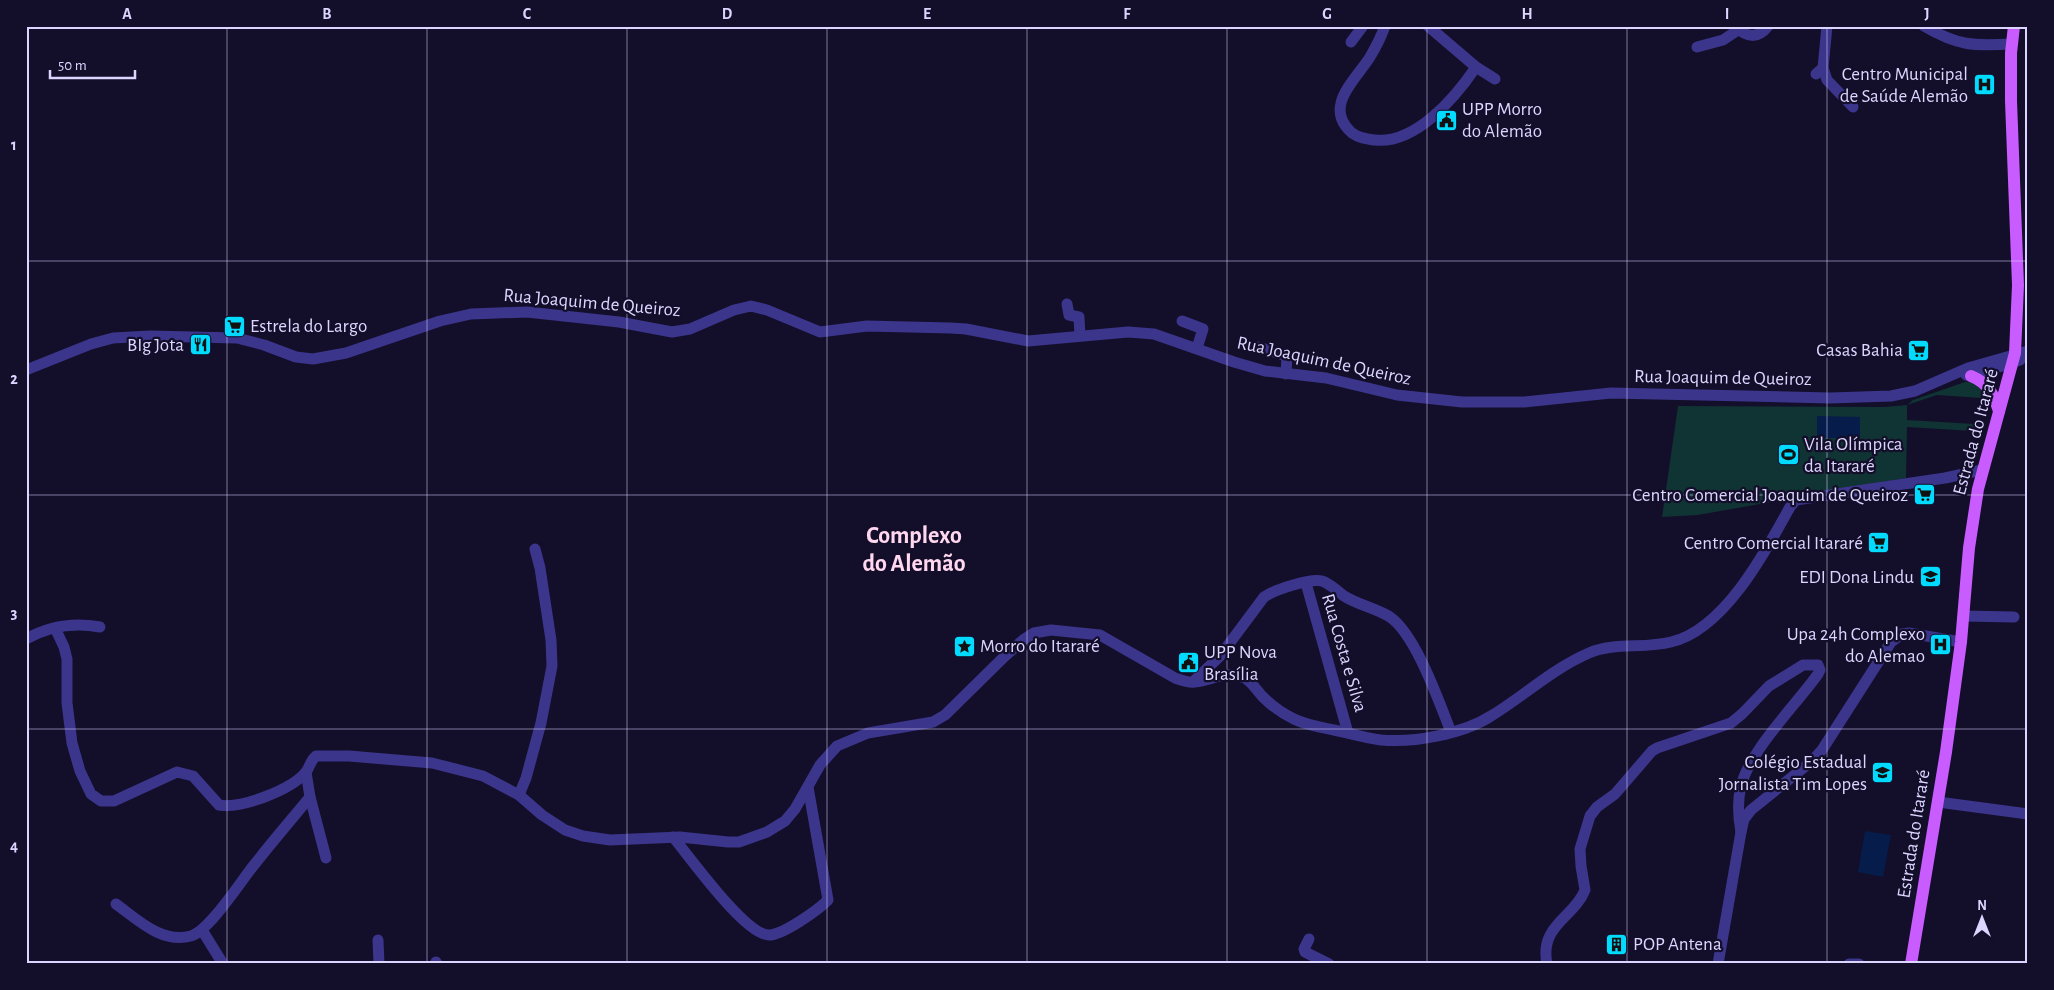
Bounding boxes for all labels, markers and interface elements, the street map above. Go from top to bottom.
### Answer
text: A [122,6,132,22]
text: B [322,6,332,22]
text: C [523,6,532,22]
text: D [722,6,733,22]
text: E [923,6,931,22]
text: F [1123,6,1131,22]
text: G [1322,6,1332,22]
text: H [1521,6,1533,22]
text: I [1725,6,1729,22]
text: J [1924,6,1930,22]
scale bar [50,48,135,80]
text: 50 m [58,58,87,73]
place label: Centro Municipal de Saúde Alemão [1840,65,1968,106]
hospital icon: Centro Municipal de Saúde Alemão [1972,73,1996,97]
place label: UPP Morro do Alemão [1462,100,1542,141]
public building icon: UPP Morro do Alemão [1434,108,1458,132]
text: 1 [11,137,17,153]
street label: Rua Joaquim de Queiroz [503,286,681,320]
supermarket icon: Estrela do Largo [222,314,246,338]
place label: Estrela do Largo [250,317,367,336]
restaurant icon: BIg Jota [188,333,212,357]
street label: Rua Joaquim de Queiroz [1235,333,1413,389]
place label: BIg Jota [127,336,184,355]
supermarket icon: Casas Bahia [1907,338,1931,362]
place label: Casas Bahia [1816,341,1903,360]
street label: Rua Joaquim de Queiroz [1634,367,1812,389]
street label: Estrada do Itararé [1950,367,2002,497]
text: 2 [10,371,18,387]
place label: Vila Olímpica da Itararé [1804,435,1903,476]
sports icon: Vila Olímpica da Itararé [1776,443,1800,467]
supermarket icon: Centro Comercial Joaquim de Queiroz [1912,483,1936,507]
place label: Centro Comercial Joaquim de Queiroz [1632,486,1908,505]
district label: Complexo do Alemão [862,524,966,576]
supermarket icon: Centro Comercial Itararé [1867,531,1891,555]
place label: Centro Comercial Itararé [1684,534,1863,553]
school or university icon: EDI Dona Lindu [1918,565,1942,589]
place label: EDI Dona Lindu [1799,568,1914,587]
street label: Rua Costa e Silva [1318,592,1370,715]
text: 3 [11,605,18,621]
place label: Upa 24h Complexo do Alemao [1787,625,1925,666]
hospital icon: Upa 24h Complexo do Alemao [1929,633,1953,657]
place icon: Morro do Itararé [952,634,976,658]
place label: Morro do Itararé [980,637,1100,656]
place label: UPP Nova Brasília [1204,643,1277,684]
public building icon: UPP Nova Brasília [1176,651,1200,675]
place label: Colégio Estadual Jornalista Tim Lopes [1719,753,1867,794]
school or university icon: Colégio Estadual Jornalista Tim Lopes [1871,761,1895,785]
street label: Estrada do Itararé [1894,768,1934,900]
text: 4 [10,838,18,854]
north arrow [1956,892,2006,942]
text: N [1977,899,1987,913]
building icon: POP Antena [1605,932,1629,956]
place label: POP Antena [1633,935,1722,954]

